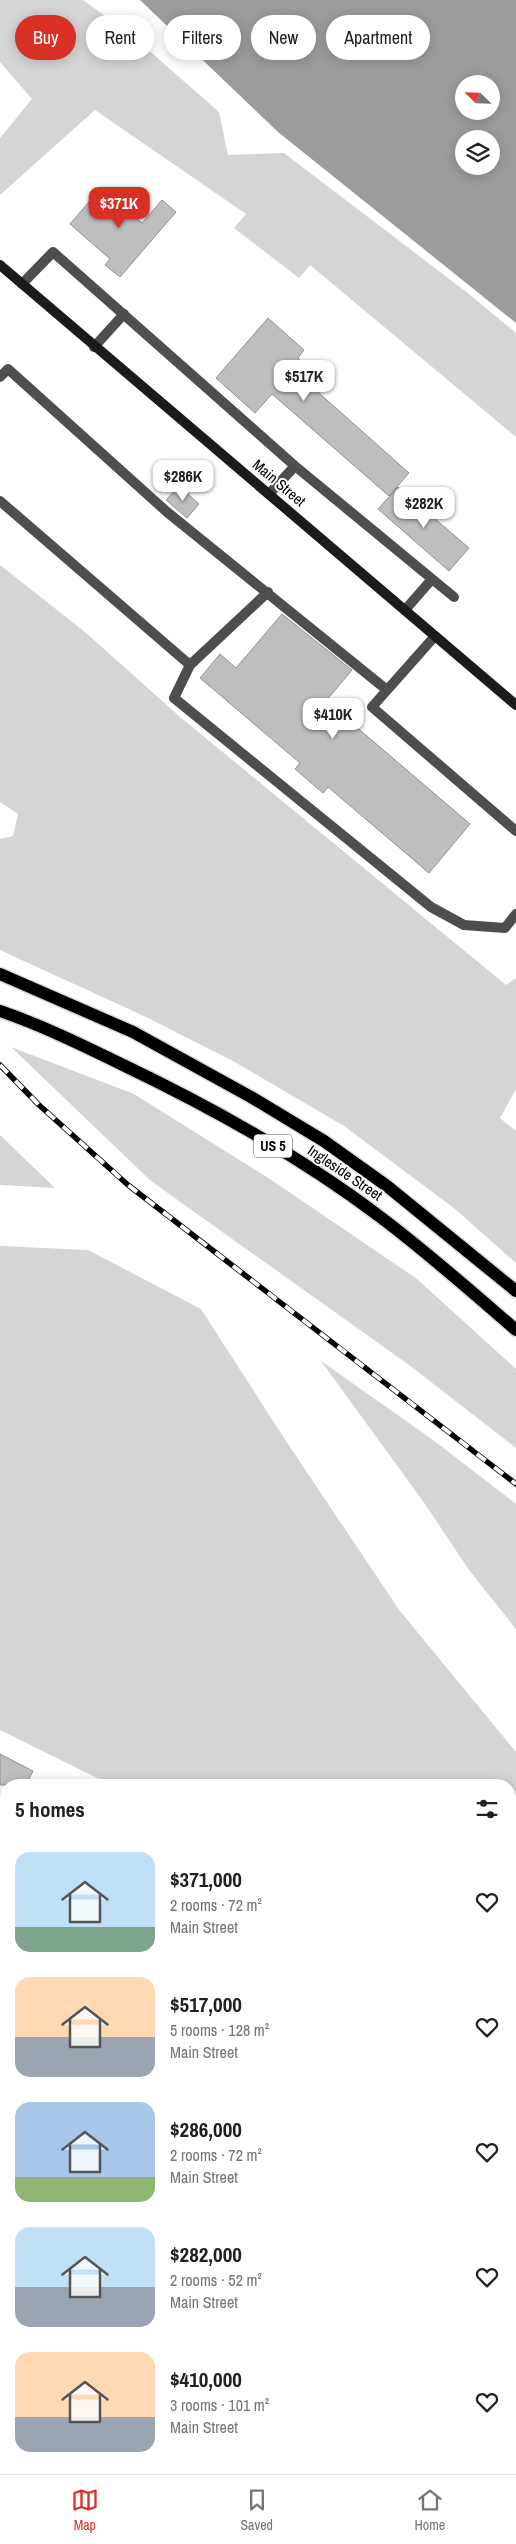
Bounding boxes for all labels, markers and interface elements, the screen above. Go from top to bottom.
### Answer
chip: Buy [15,15,76,60]
chip: Rent [86,15,154,60]
chip: Filters [164,15,241,60]
chip: New [251,15,316,60]
chip: Apartment [326,15,430,60]
north arrow [455,75,500,120]
map controls [455,75,500,175]
button: layers [455,130,500,175]
pin: $371K [84,186,154,229]
text: $371K [100,192,138,214]
pin: $517K [269,360,339,402]
text: $517K [285,365,323,387]
street label: Main Street [248,454,311,511]
pin: $286K [148,460,218,502]
text: $286K [164,465,202,487]
pin: $282K [389,486,459,529]
text: $282K [405,492,443,514]
pin: $410K [298,698,368,740]
text: $410K [314,703,352,725]
road number: US 5 [254,1134,292,1158]
street label: Ingleside Street [304,1140,387,1206]
text: 5 homes [15,1795,85,1824]
icon: filters [473,1795,501,1823]
text: $371,000 [170,1865,242,1894]
icon: home [55,1872,115,1932]
icon: heart [473,1888,501,1916]
text: 2 rooms · 72 m² [170,1894,262,1916]
text: Main Street [170,1916,238,1938]
text: $517,000 [170,1990,242,2019]
icon: home [55,1997,115,2057]
icon: heart [473,2013,501,2041]
text: 5 rooms · 128 m² [170,2019,269,2041]
text: Main Street [170,2041,238,2063]
text: $286,000 [170,2115,242,2144]
icon: home [55,2122,115,2182]
icon: heart [473,2138,501,2166]
text: 2 rooms · 72 m² [170,2144,262,2166]
text: Main Street [170,2166,238,2188]
text: $282,000 [170,2240,242,2269]
icon: home [55,2247,115,2307]
icon: heart [473,2263,501,2291]
text: 2 rooms · 52 m² [170,2269,262,2291]
text: Main Street [170,2291,238,2313]
text: $410,000 [170,2365,242,2394]
icon: home [55,2372,115,2432]
icon: heart [473,2388,501,2416]
text: 3 rooms · 101 m² [170,2394,269,2416]
text: Main Street [170,2416,238,2438]
tab: Map [71,2486,99,2534]
tab: Saved [240,2486,273,2534]
tab: Home [415,2486,445,2534]

